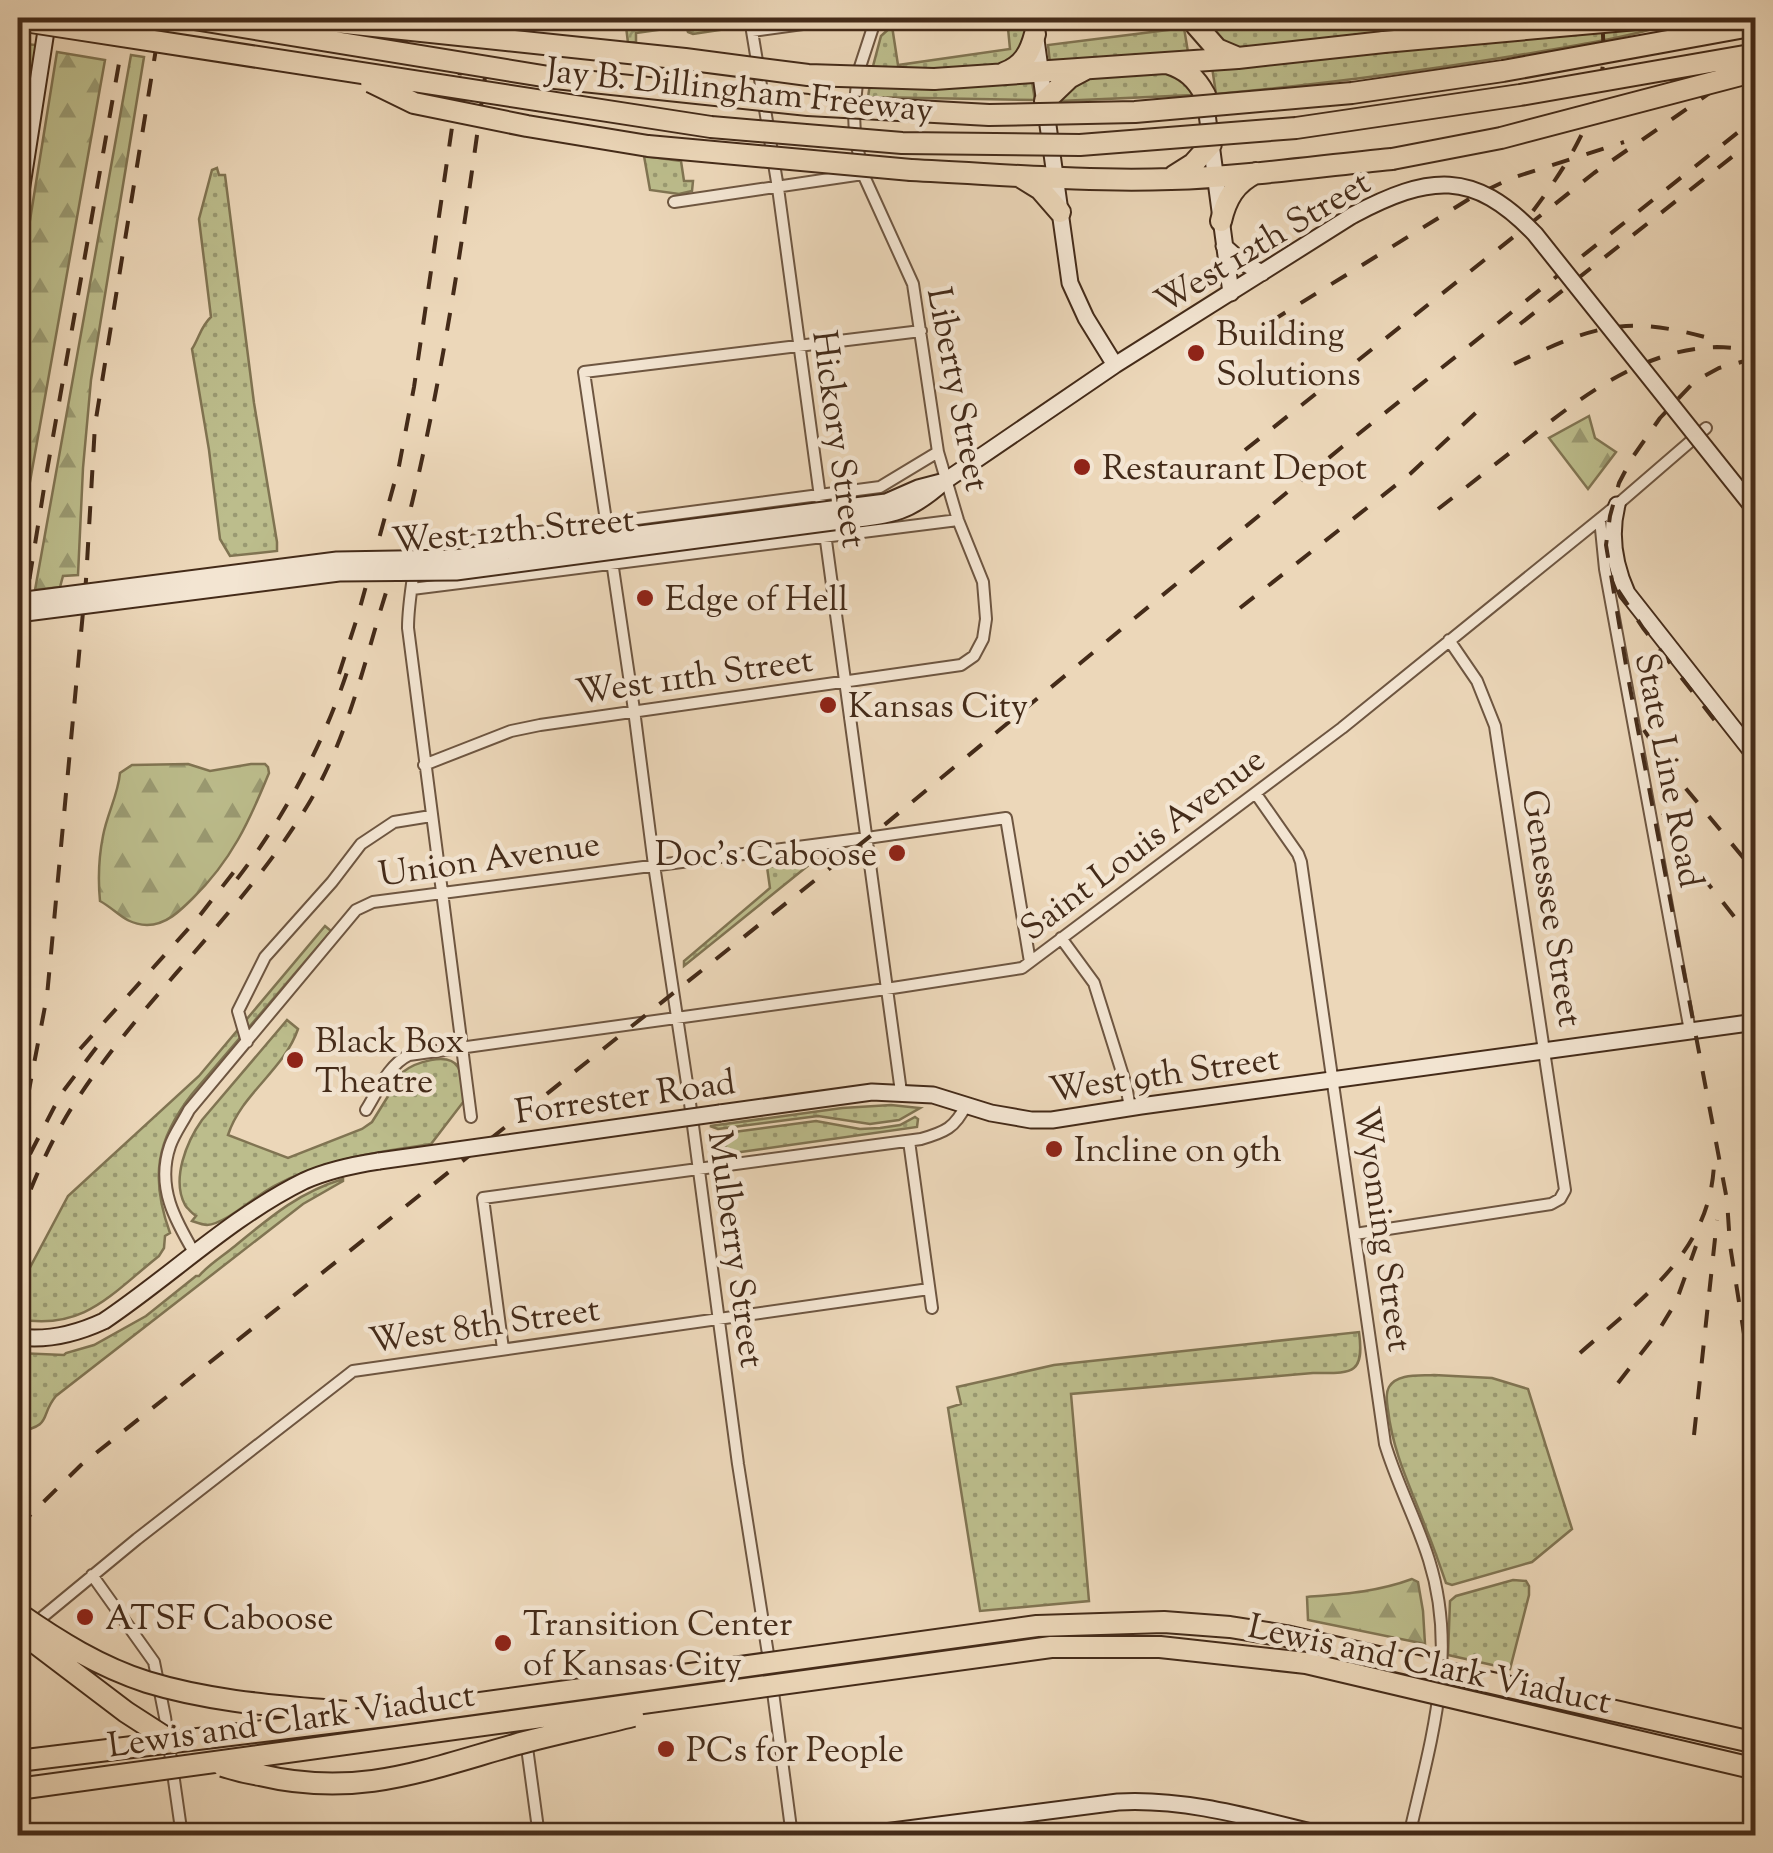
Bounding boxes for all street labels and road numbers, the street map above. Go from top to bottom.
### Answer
street label: Jay B. Dillingham Freeway [542,47,936,138]
street label: West 12th Street [1146,159,1381,329]
street label: Liberty Street [911,283,1000,496]
street label: Hickory Street [796,327,877,552]
street label: West 12th Street [390,496,637,568]
street label: West 11th Street [573,637,816,720]
street label: State Line Road [1619,649,1714,893]
street label: Saint Louis Avenue [1011,737,1277,955]
street label: Genessee Street [1506,786,1593,1031]
street label: Union Avenue [375,821,604,902]
street label: West 9th Street [1046,1035,1283,1118]
street label: Forrester Road [512,1059,739,1140]
street label: Wyoming Street [1338,1104,1423,1355]
street label: Mulberry Street [692,1128,775,1371]
street label: West 8th Street [366,1286,603,1369]
street label: Lewis and Clark Viaduct [1243,1603,1616,1730]
street label: Lewis and Clark Viaduct [105,1671,478,1773]

